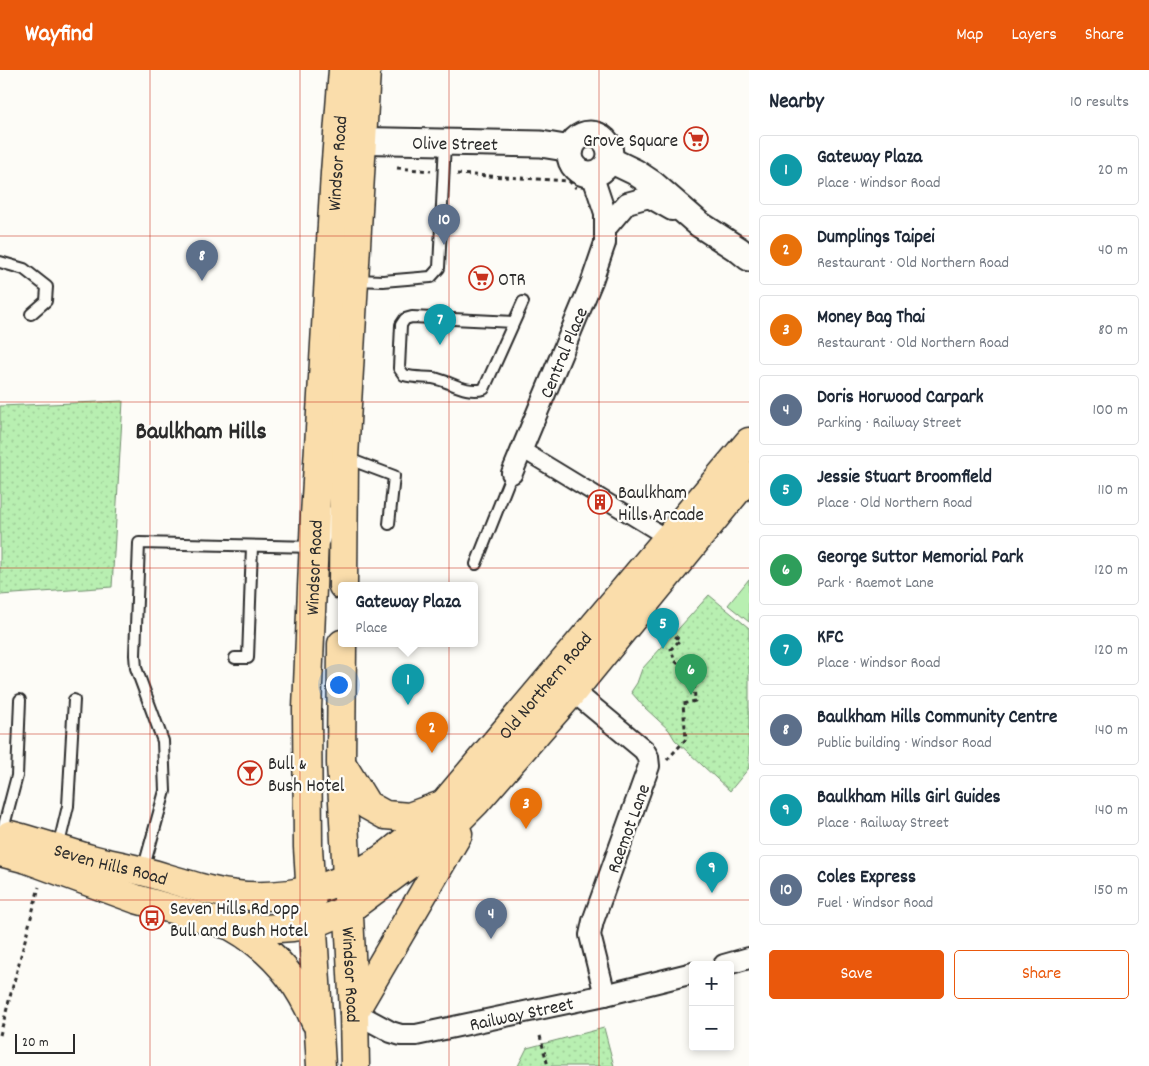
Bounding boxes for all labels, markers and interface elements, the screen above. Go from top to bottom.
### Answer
text: Wayfind [25,18,93,52]
text: Map [956,23,983,48]
text: Layers [1011,23,1057,48]
text: Share [1085,23,1124,48]
text: Nearby [769,88,824,118]
text: 10 results [1070,91,1129,114]
street label: Windsor Road [323,115,356,212]
supermarket icon: Grove Square [683,126,709,152]
place label: Grove Square [583,129,678,156]
street label: Olive Street [412,131,498,160]
text: Gateway Plaza [817,145,922,172]
text: 1 [784,159,788,182]
text: 20 m [1098,159,1128,182]
text: Place · Windsor Road [817,172,940,195]
pin: 10 [428,204,460,245]
text: Dumplings Taipei [817,225,935,252]
text: 2 [783,239,790,262]
text: 40 m [1098,239,1128,262]
pin: 8 [186,240,218,281]
text: Restaurant · Old Northern Road [817,252,1009,275]
supermarket icon: OTR [468,265,494,291]
place label: OTR [498,268,526,295]
pin: 7 [424,304,456,345]
street label: Central Place [535,304,597,403]
text: Money Bag Thai [817,305,925,332]
text: 3 [782,319,790,342]
text: 80 m [1098,319,1128,342]
text: Restaurant · Old Northern Road [817,332,1009,355]
text: Doris Horwood Carpark [817,385,984,412]
text: 4 [783,399,789,422]
text: 100 m [1092,399,1128,422]
text: Parking · Railway Street [817,412,961,435]
district label: Baulkham Hills [136,416,266,450]
text: Jessie Stuart Broomfield [817,465,992,492]
text: 5 [782,479,790,502]
text: 110 m [1098,479,1128,502]
place label: Baulkham Hills Arcade [618,481,704,530]
building icon: Baulkham Hills Arcade [587,489,613,515]
text: Place · Old Northern Road [817,492,972,515]
street label: Windsor Road [301,519,332,616]
text: George Suttor Memorial Park [817,545,1024,572]
text: 6 [782,559,790,582]
text: 120 m [1094,559,1128,582]
text: Park · Raemot Lane [817,572,934,595]
popup [338,582,478,647]
text: Gateway Plaza [355,590,461,617]
pin: 5 [647,608,679,649]
text: Place [355,617,387,640]
text: KFC [817,625,844,652]
street label: Old Northern Road [494,627,600,747]
text: 7 [783,639,789,662]
text: 120 m [1094,639,1128,662]
text: Place · Windsor Road [817,652,940,675]
pin: 6 [675,654,707,695]
pin: 1 [392,664,424,705]
your location [326,672,352,698]
text: Baulkham Hills Community Centre [817,705,1057,732]
pin: 2 [416,712,448,753]
text: 8 [783,719,789,742]
text: 140 m [1094,719,1128,742]
text: Public building · Windsor Road [817,732,992,755]
place label: Bull & Bush Hotel [268,752,345,801]
bar icon: Bull & Bush Hotel [237,760,263,786]
street label: Raemot Lane [602,781,659,878]
text: Baulkham Hills Girl Guides [817,785,1001,812]
pin: 3 [510,788,542,829]
text: 9 [782,799,790,822]
text: 140 m [1094,799,1128,822]
text: Place · Railway Street [817,812,949,835]
street label: Seven Hills Road [50,838,170,895]
pin: 9 [696,852,728,893]
text: Coles Express [817,865,916,892]
text: 10 [780,879,792,902]
text: 150 m [1094,879,1128,902]
text: Fuel · Windsor Road [817,892,933,915]
place label: Seven Hills Rd opp Bull and Bush Hotel [170,897,308,946]
pin: 4 [475,898,507,939]
bus stop icon: Seven Hills Rd opp Bull and Bush Hotel [139,905,165,931]
street label: Windsor Road [333,926,364,1023]
button: Save [769,950,944,999]
button: Share [954,950,1129,999]
map controls [689,961,734,1051]
button: + [689,961,734,1006]
street label: Railway Street [467,992,576,1040]
button: − [689,1006,734,1051]
scale bar [15,1031,75,1054]
text: 20 m [22,1033,49,1053]

